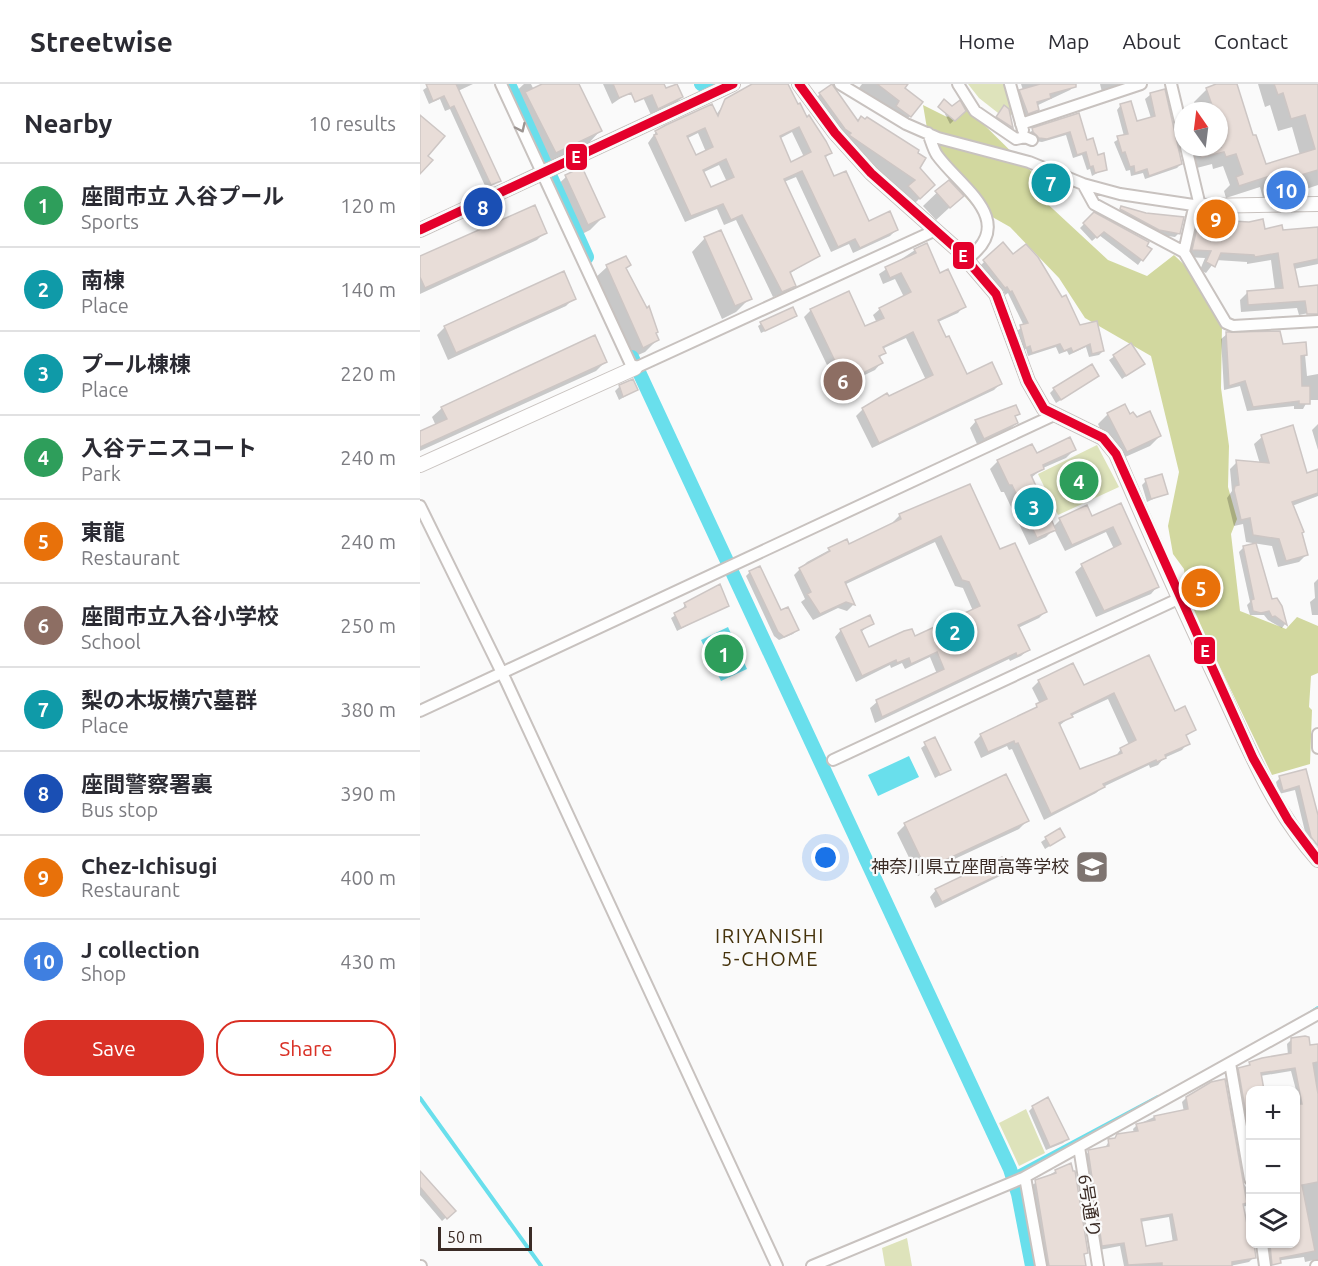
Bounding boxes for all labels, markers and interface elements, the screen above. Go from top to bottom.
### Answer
text: Streetwise [30,26,173,57]
text: Home [958,29,1015,53]
text: Map [1048,29,1089,53]
text: About [1122,29,1181,53]
text: Contact [1214,29,1288,53]
north arrow [1174,102,1228,156]
text: Nearby [24,109,112,138]
text: 10 results [308,112,396,135]
one-way arrow [514,122,526,133]
line badge: E [565,143,588,171]
text: E [571,148,581,166]
pin: 7 [1032,160,1070,206]
pin: 10 [1266,168,1306,212]
text: 座間市立 入谷プール [81,183,284,208]
pin: 8 [464,184,502,230]
text: 1 [38,194,49,217]
text: 120 m [340,194,396,217]
pin: 9 [1196,196,1236,242]
text: Sports [81,210,139,233]
line badge: E [952,241,975,270]
text: E [958,247,968,265]
text: 南棟 [81,267,125,292]
text: 2 [38,278,49,301]
text: 140 m [340,278,396,301]
text: Place [81,294,129,317]
text: プール棟棟 [81,351,191,376]
pin: 6 [824,358,862,404]
text: 3 [38,362,49,385]
text: 220 m [340,362,396,385]
text: Place [81,378,129,401]
text: 入谷テニスコート [81,435,257,460]
text: 4 [38,446,49,469]
text: 240 m [340,446,396,469]
pin: 4 [1060,458,1098,504]
text: Park [81,462,121,485]
pin: 3 [1014,484,1054,530]
text: 東龍 [81,519,125,544]
text: 5 [38,530,49,553]
text: 240 m [340,530,396,553]
text: Restaurant [81,546,180,569]
pin: 5 [1182,566,1220,610]
text: 座間市立入谷小学校 [81,603,279,628]
pin: 2 [936,610,974,654]
text: 6 [38,614,49,637]
text: 250 m [340,614,396,637]
text: School [81,630,141,653]
pin: 1 [704,632,744,676]
line badge: E [1193,636,1216,665]
text: E [1200,642,1210,660]
text: 梨の木坂横穴墓群 [81,687,257,712]
text: 7 [38,698,49,721]
text: 380 m [340,698,396,721]
text: Place [81,714,129,737]
text: 座間警察署裏 [81,771,213,796]
text: 8 [38,782,49,805]
text: 390 m [340,782,396,805]
text: Bus stop [81,798,158,821]
your location [811,843,840,872]
school or university icon: 神奈川県立座間高等学校 [1074,849,1110,885]
text: Chez-Ichisugi [81,853,217,878]
place label: 神奈川県立座間高等学校 [871,856,1069,876]
text: 9 [38,866,49,889]
text: 400 m [340,866,396,889]
text: Restaurant [81,878,180,901]
district label: IRIYANISHI 5-CHOME [715,924,825,970]
text: J collection [81,937,200,962]
text: 10 [32,950,55,973]
text: 430 m [340,950,396,973]
text: Shop [81,962,126,985]
button: Save [24,1020,204,1076]
button: Share [216,1020,396,1076]
map controls [1246,1086,1300,1248]
button: + [1246,1086,1300,1140]
button: − [1246,1140,1300,1194]
street label: 6号通り [1075,1173,1105,1239]
button: layers [1246,1194,1300,1248]
scale bar [438,1224,532,1252]
text: 50 m [447,1228,483,1246]

